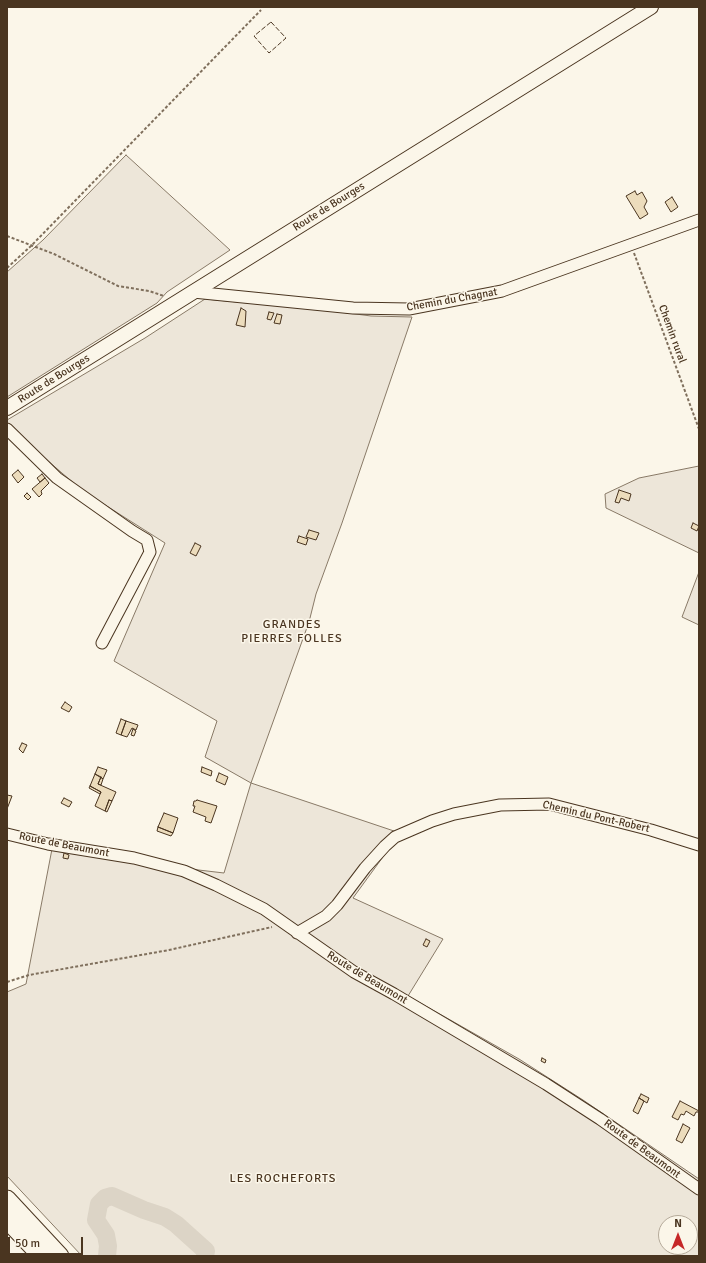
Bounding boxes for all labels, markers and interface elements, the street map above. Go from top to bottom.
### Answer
street label: Route de Bourges [291,180,367,234]
street label: Chemin du Chagnat [406,286,498,314]
street label: Chemin rural [655,303,689,365]
street label: Route de Bourges [16,352,92,406]
district label: GRANDES PIERRES FOLLES [241,618,343,646]
street label: Chemin du Pont-Robert [541,798,651,836]
street label: Route de Beaumont [18,830,110,860]
street label: Route de Beaumont [324,949,410,1007]
street label: Route de Beaumont [601,1117,683,1181]
district label: LES ROCHEFORTS [229,1172,337,1186]
north arrow [658,1215,698,1255]
text: N [674,1217,682,1230]
scale bar [10,1229,85,1255]
text: 50 m [15,1236,40,1251]

